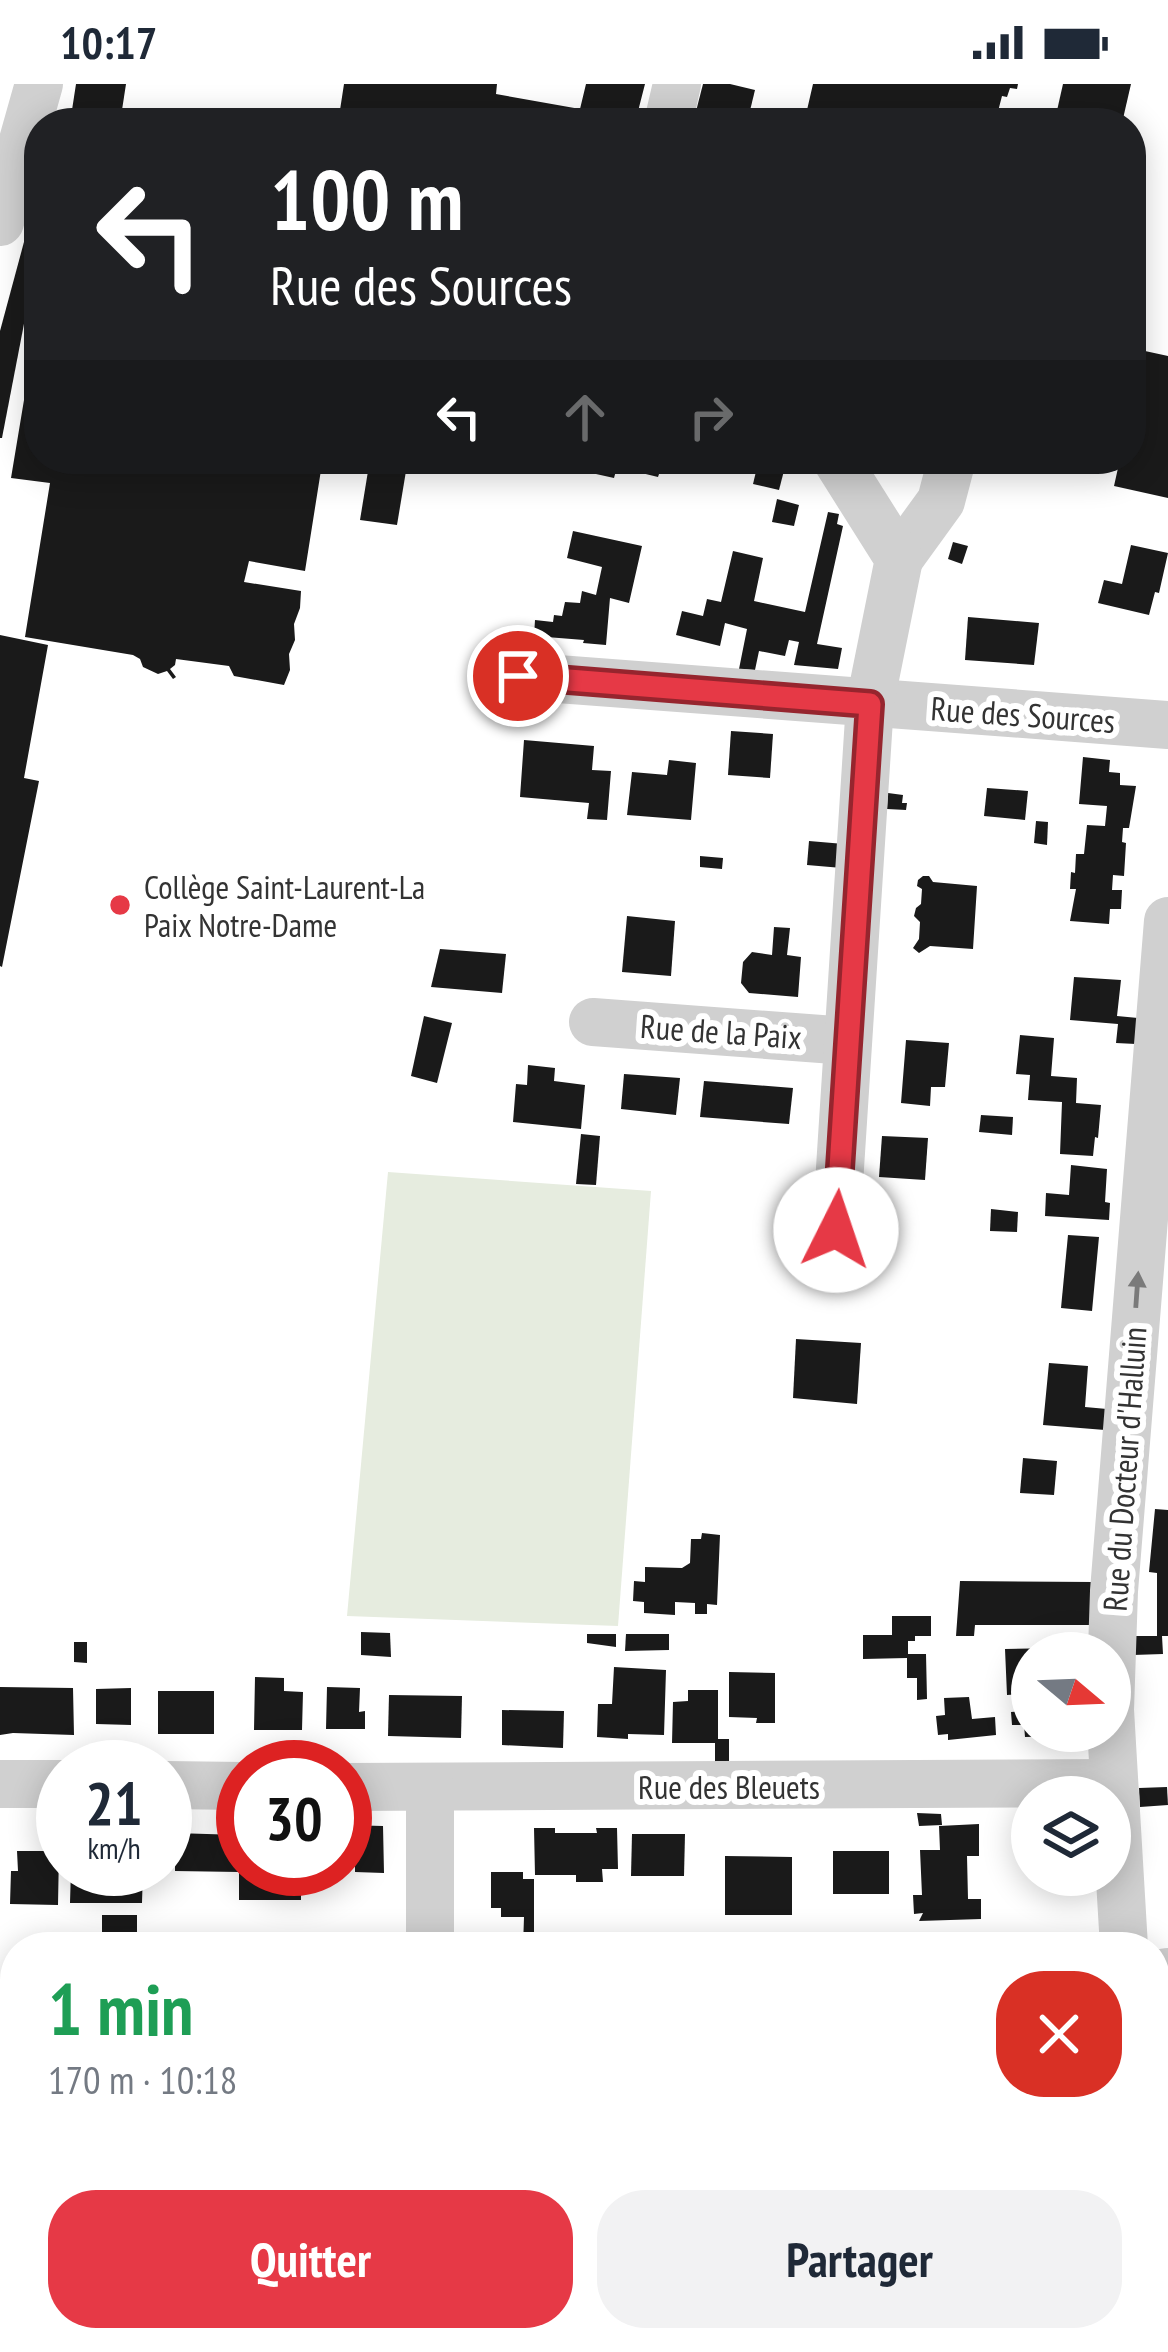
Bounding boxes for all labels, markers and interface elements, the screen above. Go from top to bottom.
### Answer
text: 10:17 [60,13,157,71]
text: 100 m [270,144,463,253]
icon: left [72,156,228,312]
text: Rue des Sources [270,250,572,320]
icon: left [426,384,492,450]
icon: ahead [552,384,618,450]
icon: right [678,384,744,450]
pin [467,625,569,727]
icon: arrive [485,643,551,709]
street label: Rue des Sources [929,686,1117,742]
place label: Collège Saint-Laurent-La Paix Notre-Dame [144,865,425,946]
marker: Collège Saint-Laurent-La Paix Notre-Dame [107,892,133,918]
street label: Rue de la Paix [639,1004,803,1058]
position arrow [773,1167,899,1293]
one-way arrow [1128,1270,1147,1308]
street label: Rue du Docteur d'Halluin [1093,1325,1155,1613]
north arrow [1011,1632,1131,1752]
map controls [1011,1632,1131,1896]
speed limit sign: 30 [216,1740,372,1896]
text: 21 [85,1764,143,1842]
street label: Rue des Bleuets [638,1765,820,1808]
button: layers [1011,1776,1131,1896]
text: km/h [87,1828,141,1867]
text: 1 min [48,1962,193,2055]
button: close [996,1971,1122,2097]
text: 170 m · 10:18 [48,2054,237,2105]
button: Quitter [48,2190,573,2328]
button: Partager [597,2190,1122,2328]

